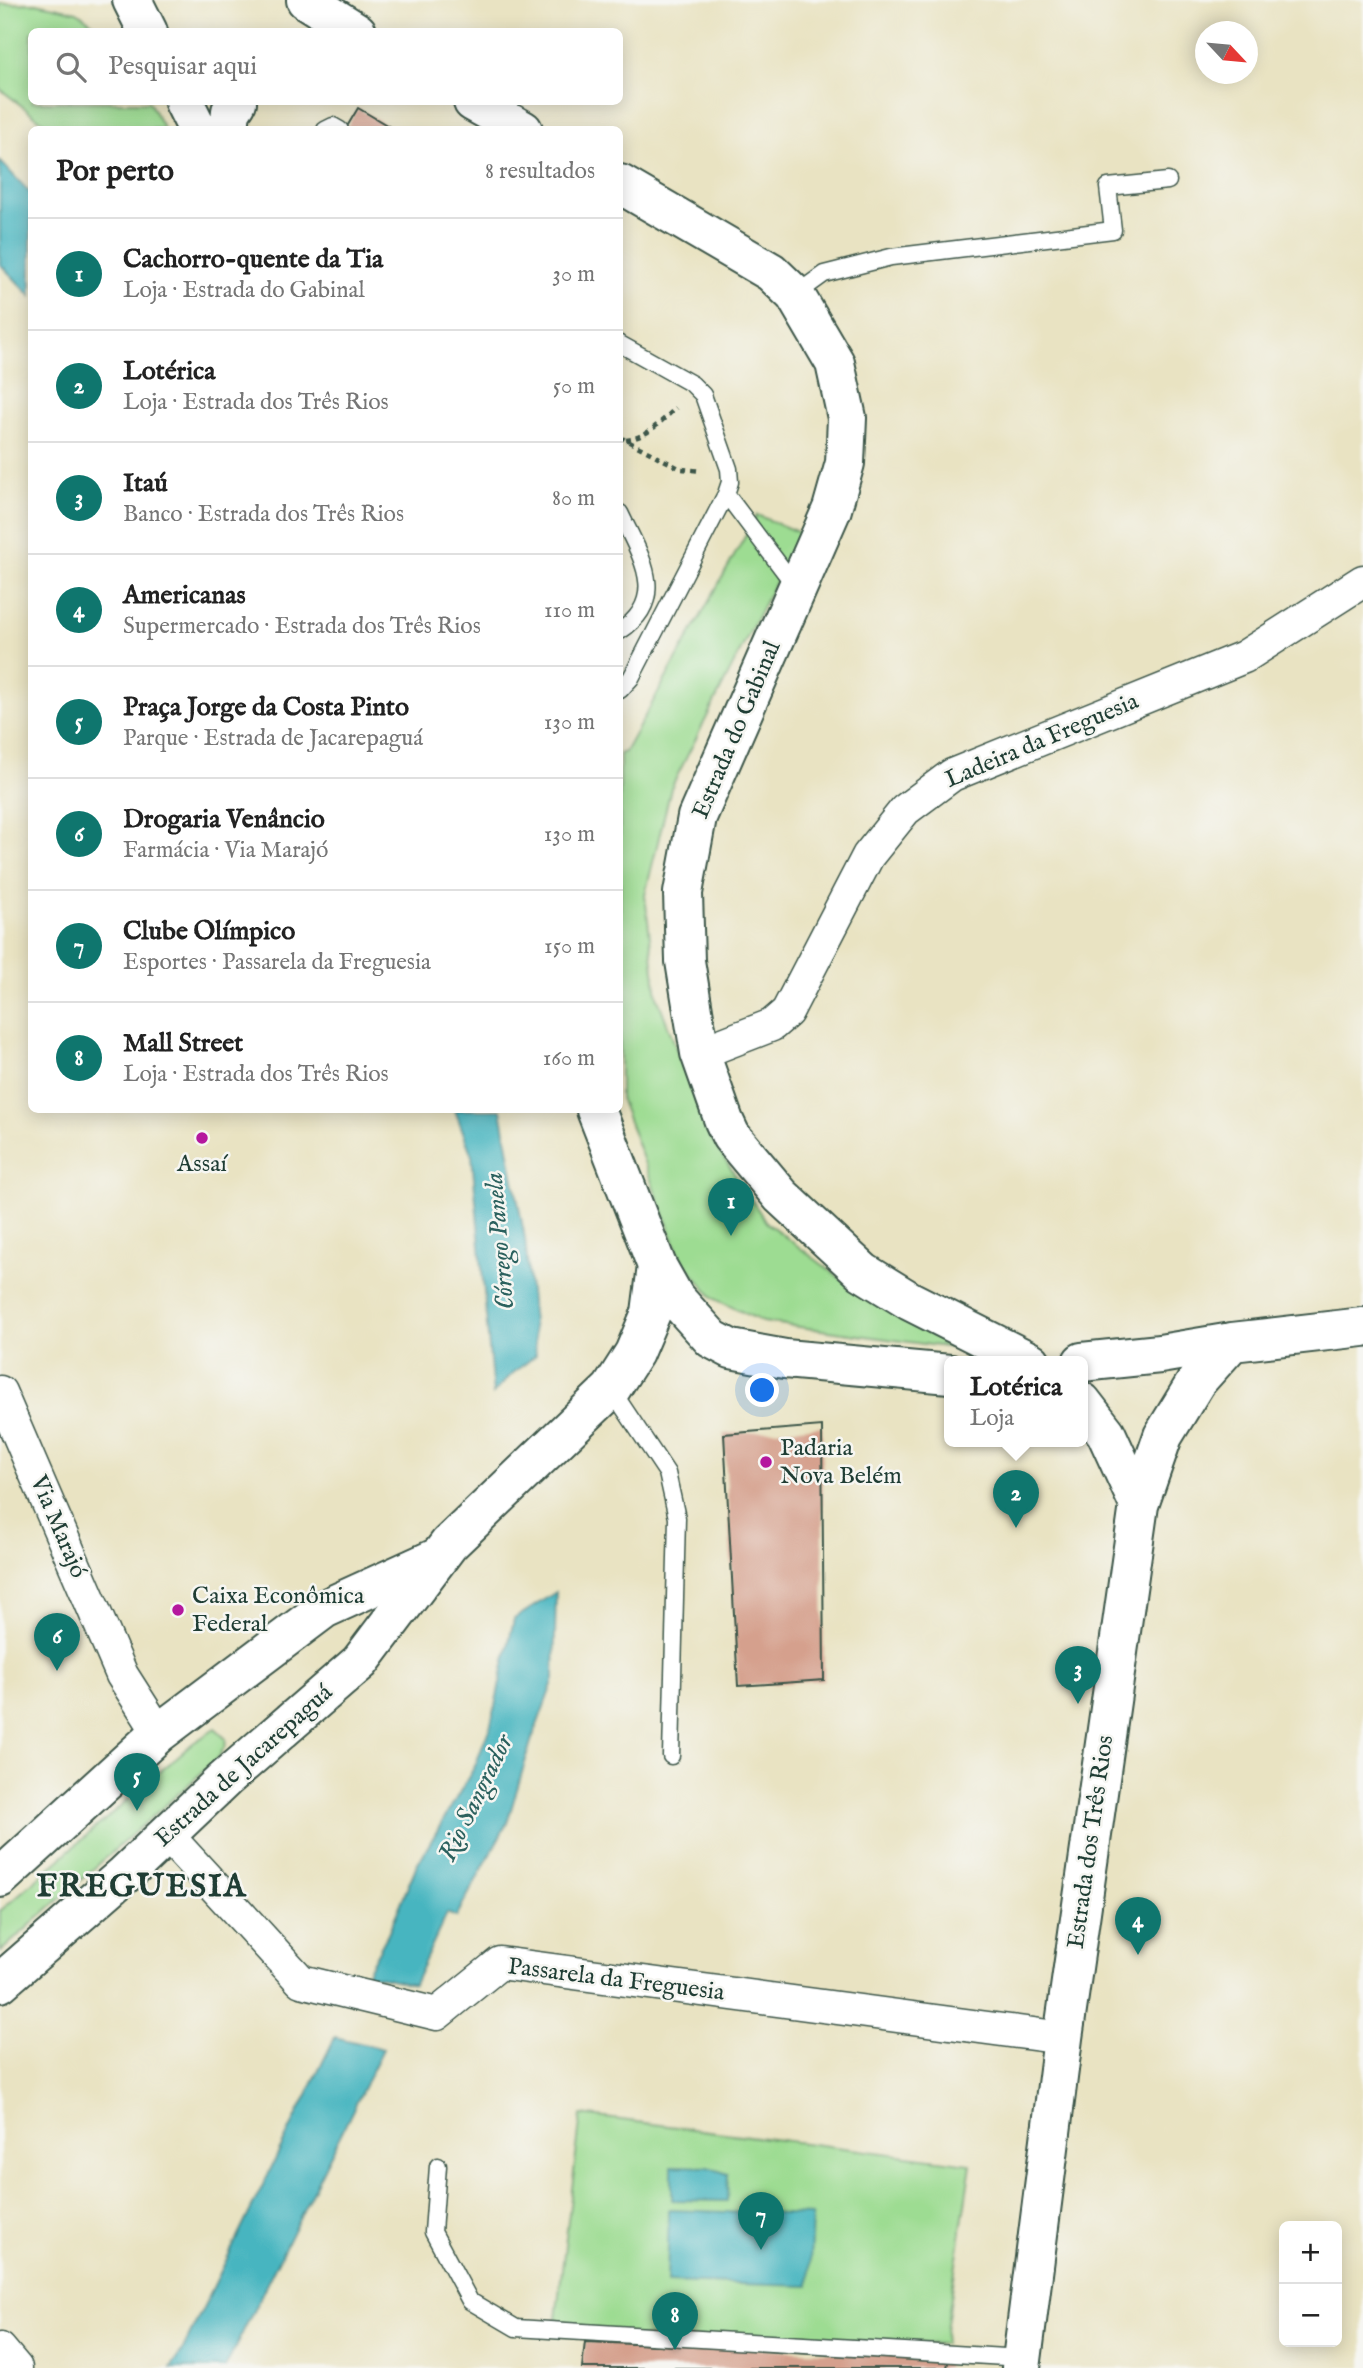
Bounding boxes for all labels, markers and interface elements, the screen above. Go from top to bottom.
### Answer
north arrow [1195,21,1258,84]
search box [28,28,623,105]
icon: search [52,48,90,86]
text: Pesquisar aqui [108,50,257,83]
text: Por perto [56,153,174,191]
text: 8 resultados [485,157,595,186]
text: Cachorro-quente da Tia [123,243,383,276]
text: 1 [75,260,83,289]
text: 30 m [552,260,595,289]
text: Loja · Estrada do Gabinal [123,276,365,305]
text: Lotérica [123,355,215,388]
text: 2 [74,372,84,401]
text: 50 m [553,372,595,401]
text: Loja · Estrada dos Três Rios [123,388,389,417]
text: Itaú [123,467,168,500]
text: 3 [75,484,83,513]
text: 80 m [552,484,595,513]
text: Banco · Estrada dos Três Rios [123,500,404,529]
text: Americanas [123,579,246,612]
text: 4 [73,596,85,625]
text: 110 m [544,596,595,625]
text: Supermercado · Estrada dos Três Rios [123,612,481,641]
street label: Estrada do Gabinal [686,636,789,824]
street label: Ladeira da Freguesia [941,686,1144,796]
text: Praça Jorge da Costa Pinto [123,691,409,724]
text: 5 [75,708,83,737]
text: 130 m [544,708,595,737]
text: Parque · Estrada de Jacarepaguá [123,724,423,753]
text: Drogaria Venâncio [123,803,325,836]
text: 6 [74,820,84,849]
text: 130 m [544,820,595,849]
text: Farmácia · Via Marajó [123,836,328,865]
text: Clube Olímpico [123,915,295,948]
text: 7 [74,932,84,961]
text: 150 m [544,932,595,961]
text: Esportes · Passarela da Freguesia [123,948,431,977]
text: Mall Street [123,1027,243,1060]
text: 8 [74,1044,84,1073]
text: 160 m [543,1044,595,1073]
text: Loja · Estrada dos Três Rios [123,1060,389,1089]
marker: Assaí [194,1130,210,1146]
place label: Assaí [176,1149,229,1180]
water label: Córrego Panela [478,1171,523,1311]
pin: 1 [708,1178,754,1236]
popup [944,1356,1088,1447]
text: Lotérica [970,1371,1062,1404]
your location [745,1373,779,1407]
text: Loja [970,1404,1014,1433]
place label: Padaria Nova Belém [780,1433,902,1492]
marker: Padaria Nova Belém [758,1454,774,1470]
street label: Via Marajó [22,1470,93,1583]
pin: 2 [993,1470,1039,1528]
place label: Caixa Econômica Federal [192,1581,365,1640]
marker: Caixa Econômica Federal [170,1602,186,1618]
pin: 6 [34,1613,80,1671]
pin: 3 [1055,1646,1101,1704]
street label: Estrada de Jacarepaguá [148,1677,340,1854]
water label: Rio Sangrador [431,1728,522,1867]
street label: Estrada dos Três Rios [1061,1733,1121,1951]
pin: 5 [114,1753,160,1811]
district label: FREGUESIA [37,1867,247,1908]
pin: 4 [1115,1897,1161,1955]
street label: Passarela da Freguesia [506,1951,727,2009]
pin: 7 [738,2192,784,2250]
map controls [1279,2221,1342,2347]
button: + [1279,2221,1342,2284]
button: − [1279,2284,1342,2347]
pin: 8 [652,2292,698,2350]

